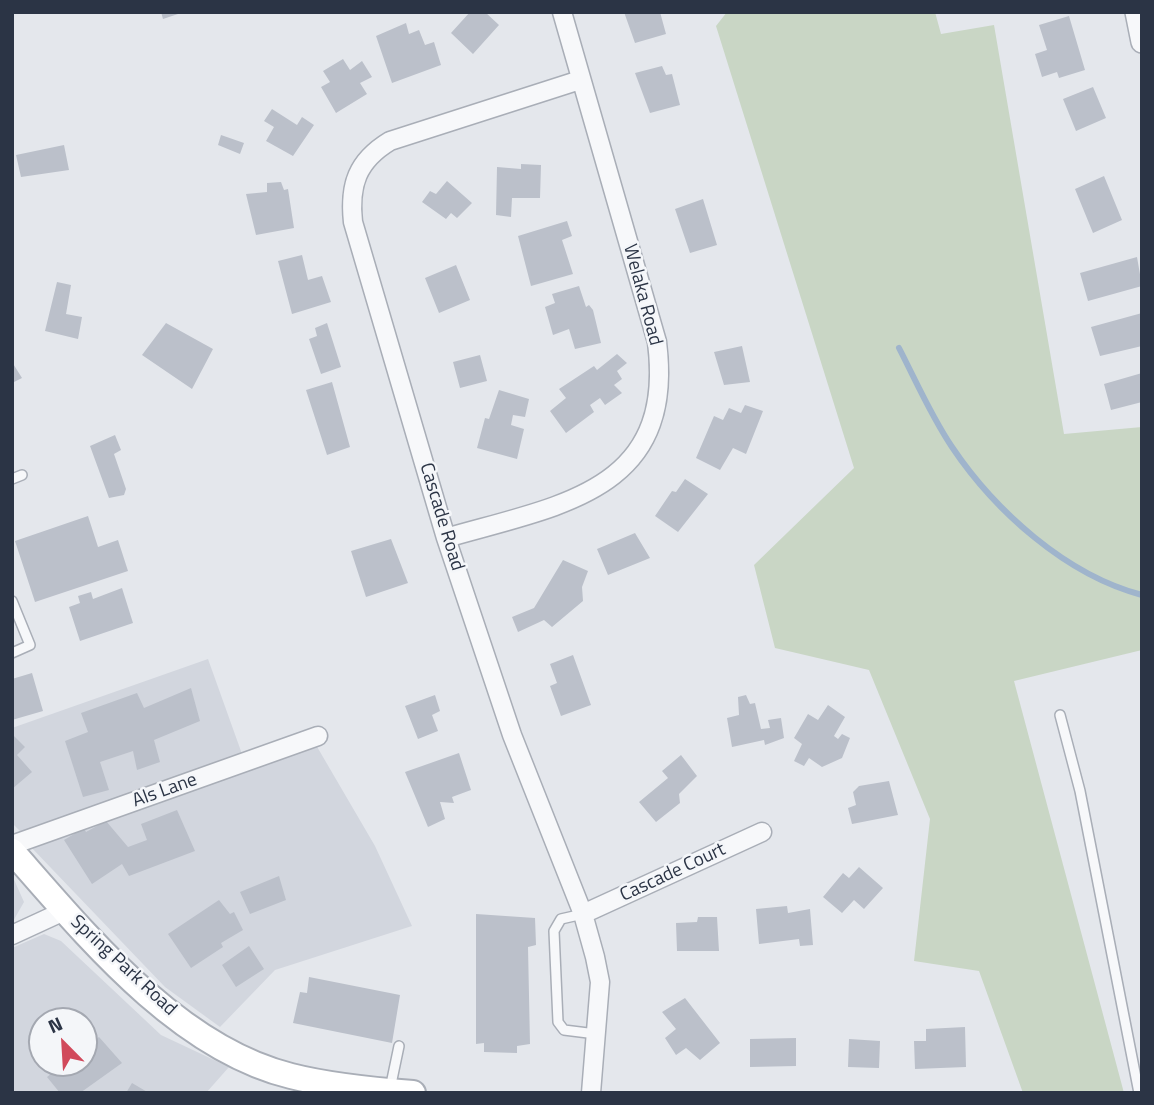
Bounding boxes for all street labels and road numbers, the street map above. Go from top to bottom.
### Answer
street label: Welaka Road [618,242,666,348]
street label: Cascade Road [414,460,468,574]
street label: Als Lane [130,769,200,813]
street label: Cascade Court [617,839,729,907]
street label: Spring Park Road [65,911,181,1021]

